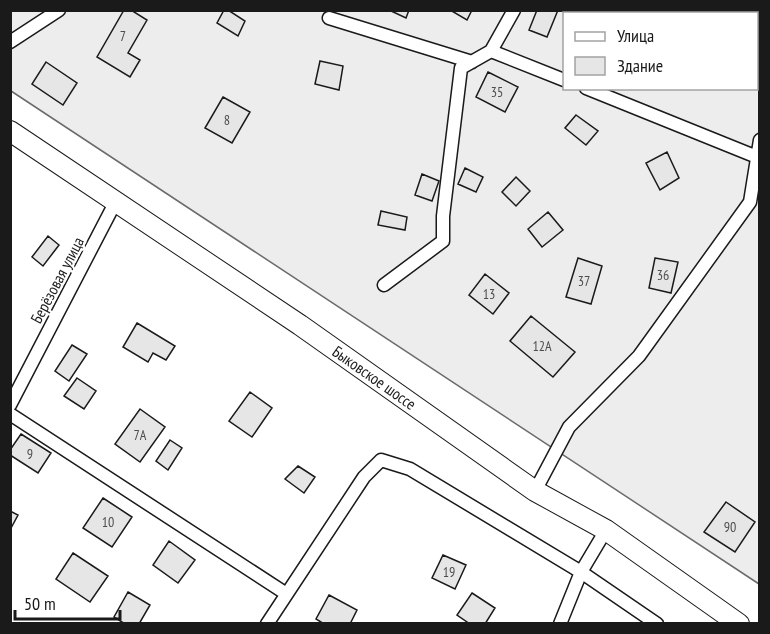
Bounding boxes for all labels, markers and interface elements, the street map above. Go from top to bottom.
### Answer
legend [563,12,758,90]
text: Улица [617,24,654,47]
house number: 7 [120,27,126,45]
text: Здание [617,54,663,77]
house number: 35 [491,83,503,101]
house number: 8 [224,111,230,129]
street label: Берёзовая улица [26,233,88,327]
house number: 36 [657,266,669,284]
house number: 37 [578,272,590,290]
house number: 13 [483,285,495,303]
house number: 12А [532,337,552,355]
street label: Быковское шоссе [329,341,420,414]
house number: 7А [134,426,147,444]
house number: 9 [27,445,33,463]
house number: 10 [102,513,114,531]
house number: 90 [724,518,736,536]
house number: 19 [443,563,455,581]
scale bar [15,583,120,621]
text: 50 m [24,592,56,615]

